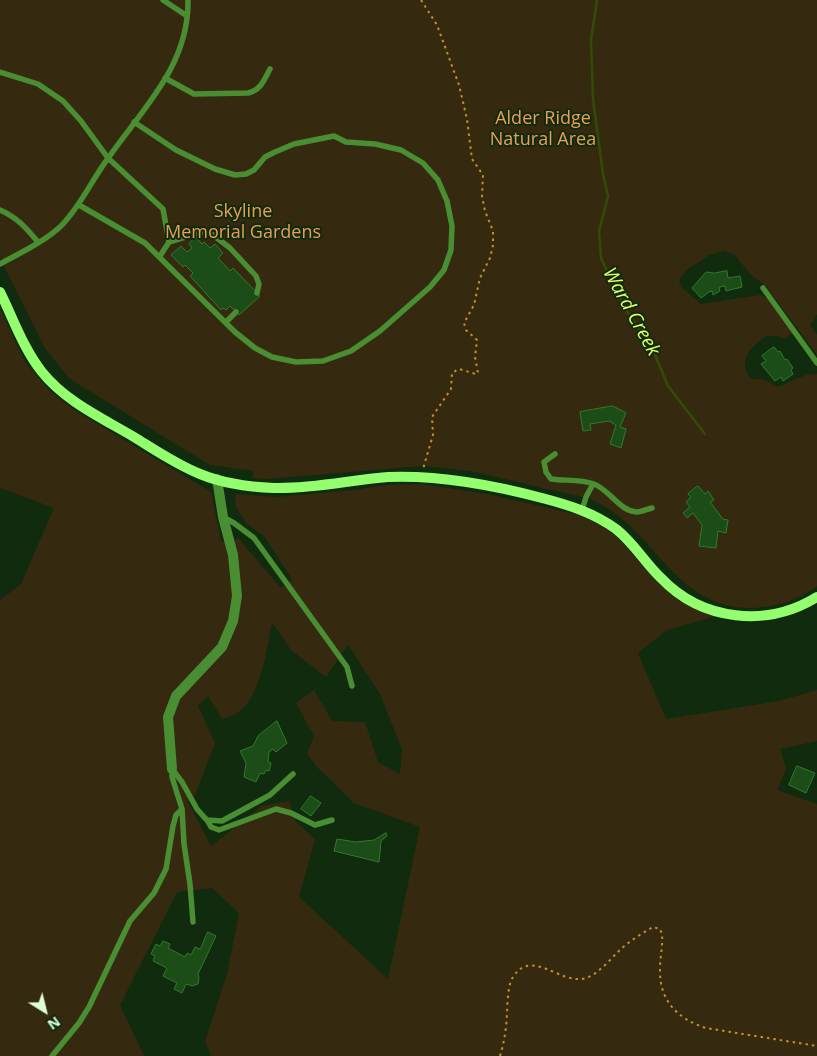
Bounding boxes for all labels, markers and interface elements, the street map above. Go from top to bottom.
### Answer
park label: Alder Ridge Natural Area [490,108,596,150]
park label: Skyline Memorial Gardens [165,201,321,243]
water label: Ward Creek [597,264,665,360]
north arrow [20,986,70,1036]
text: N [44,1013,64,1035]

